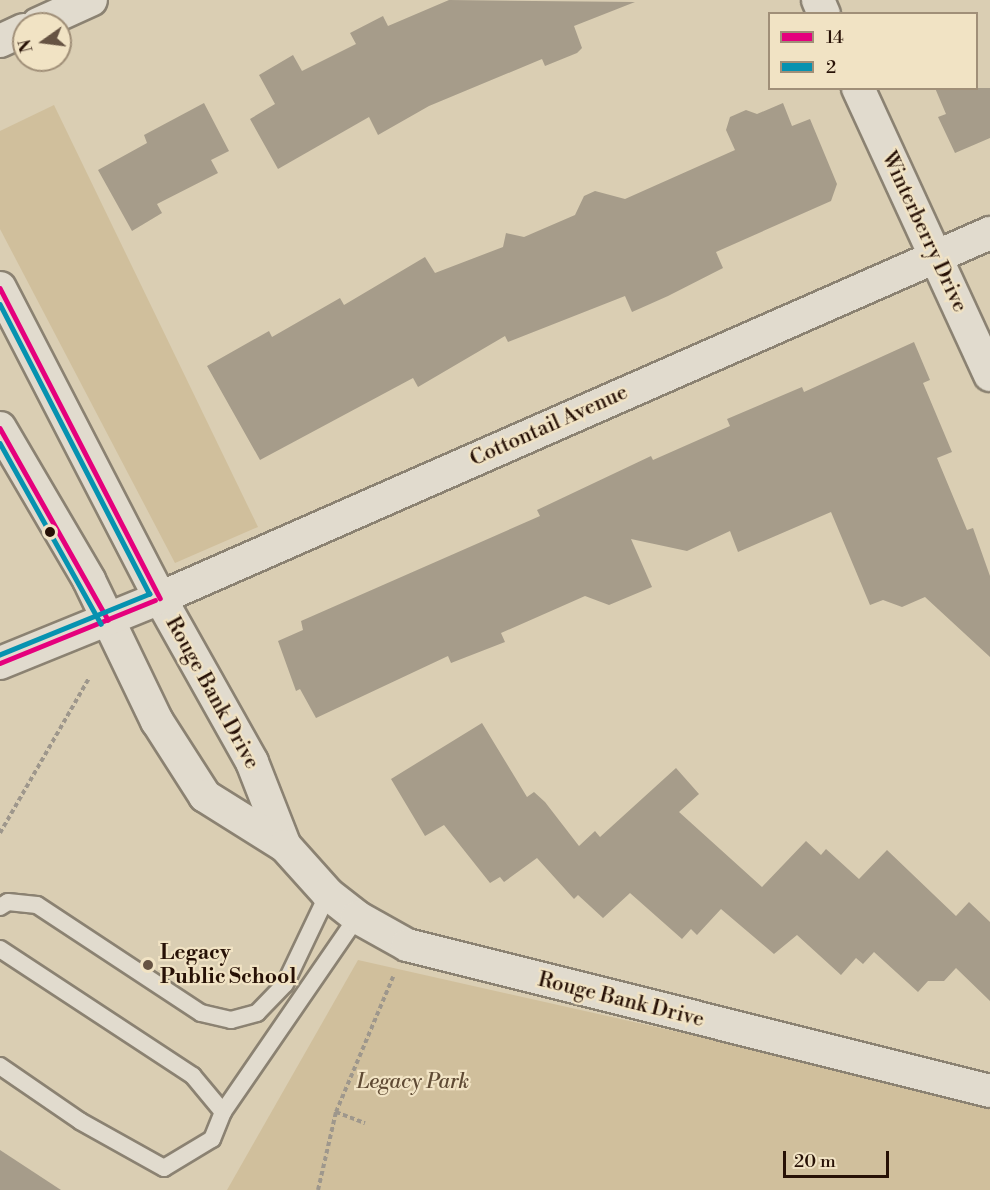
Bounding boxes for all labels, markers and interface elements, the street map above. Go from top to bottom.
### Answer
north arrow [12,12,72,72]
legend [768,12,978,90]
text: 14 [826,26,844,49]
text: N [15,37,38,54]
text: 2 [826,56,836,79]
street label: Winterberry Drive [876,148,972,316]
street label: Cottontail Avenue [466,380,632,472]
unlabelled marker [44,526,56,538]
street label: Rouge Bank Drive [160,612,264,774]
place label: Legacy Public School [160,940,296,990]
marker: Legacy Public School [141,958,155,972]
street label: Rouge Bank Drive [535,967,707,1033]
park label: Legacy Park [357,1069,469,1095]
scale bar [786,1139,892,1177]
text: 20 m [794,1150,836,1173]

